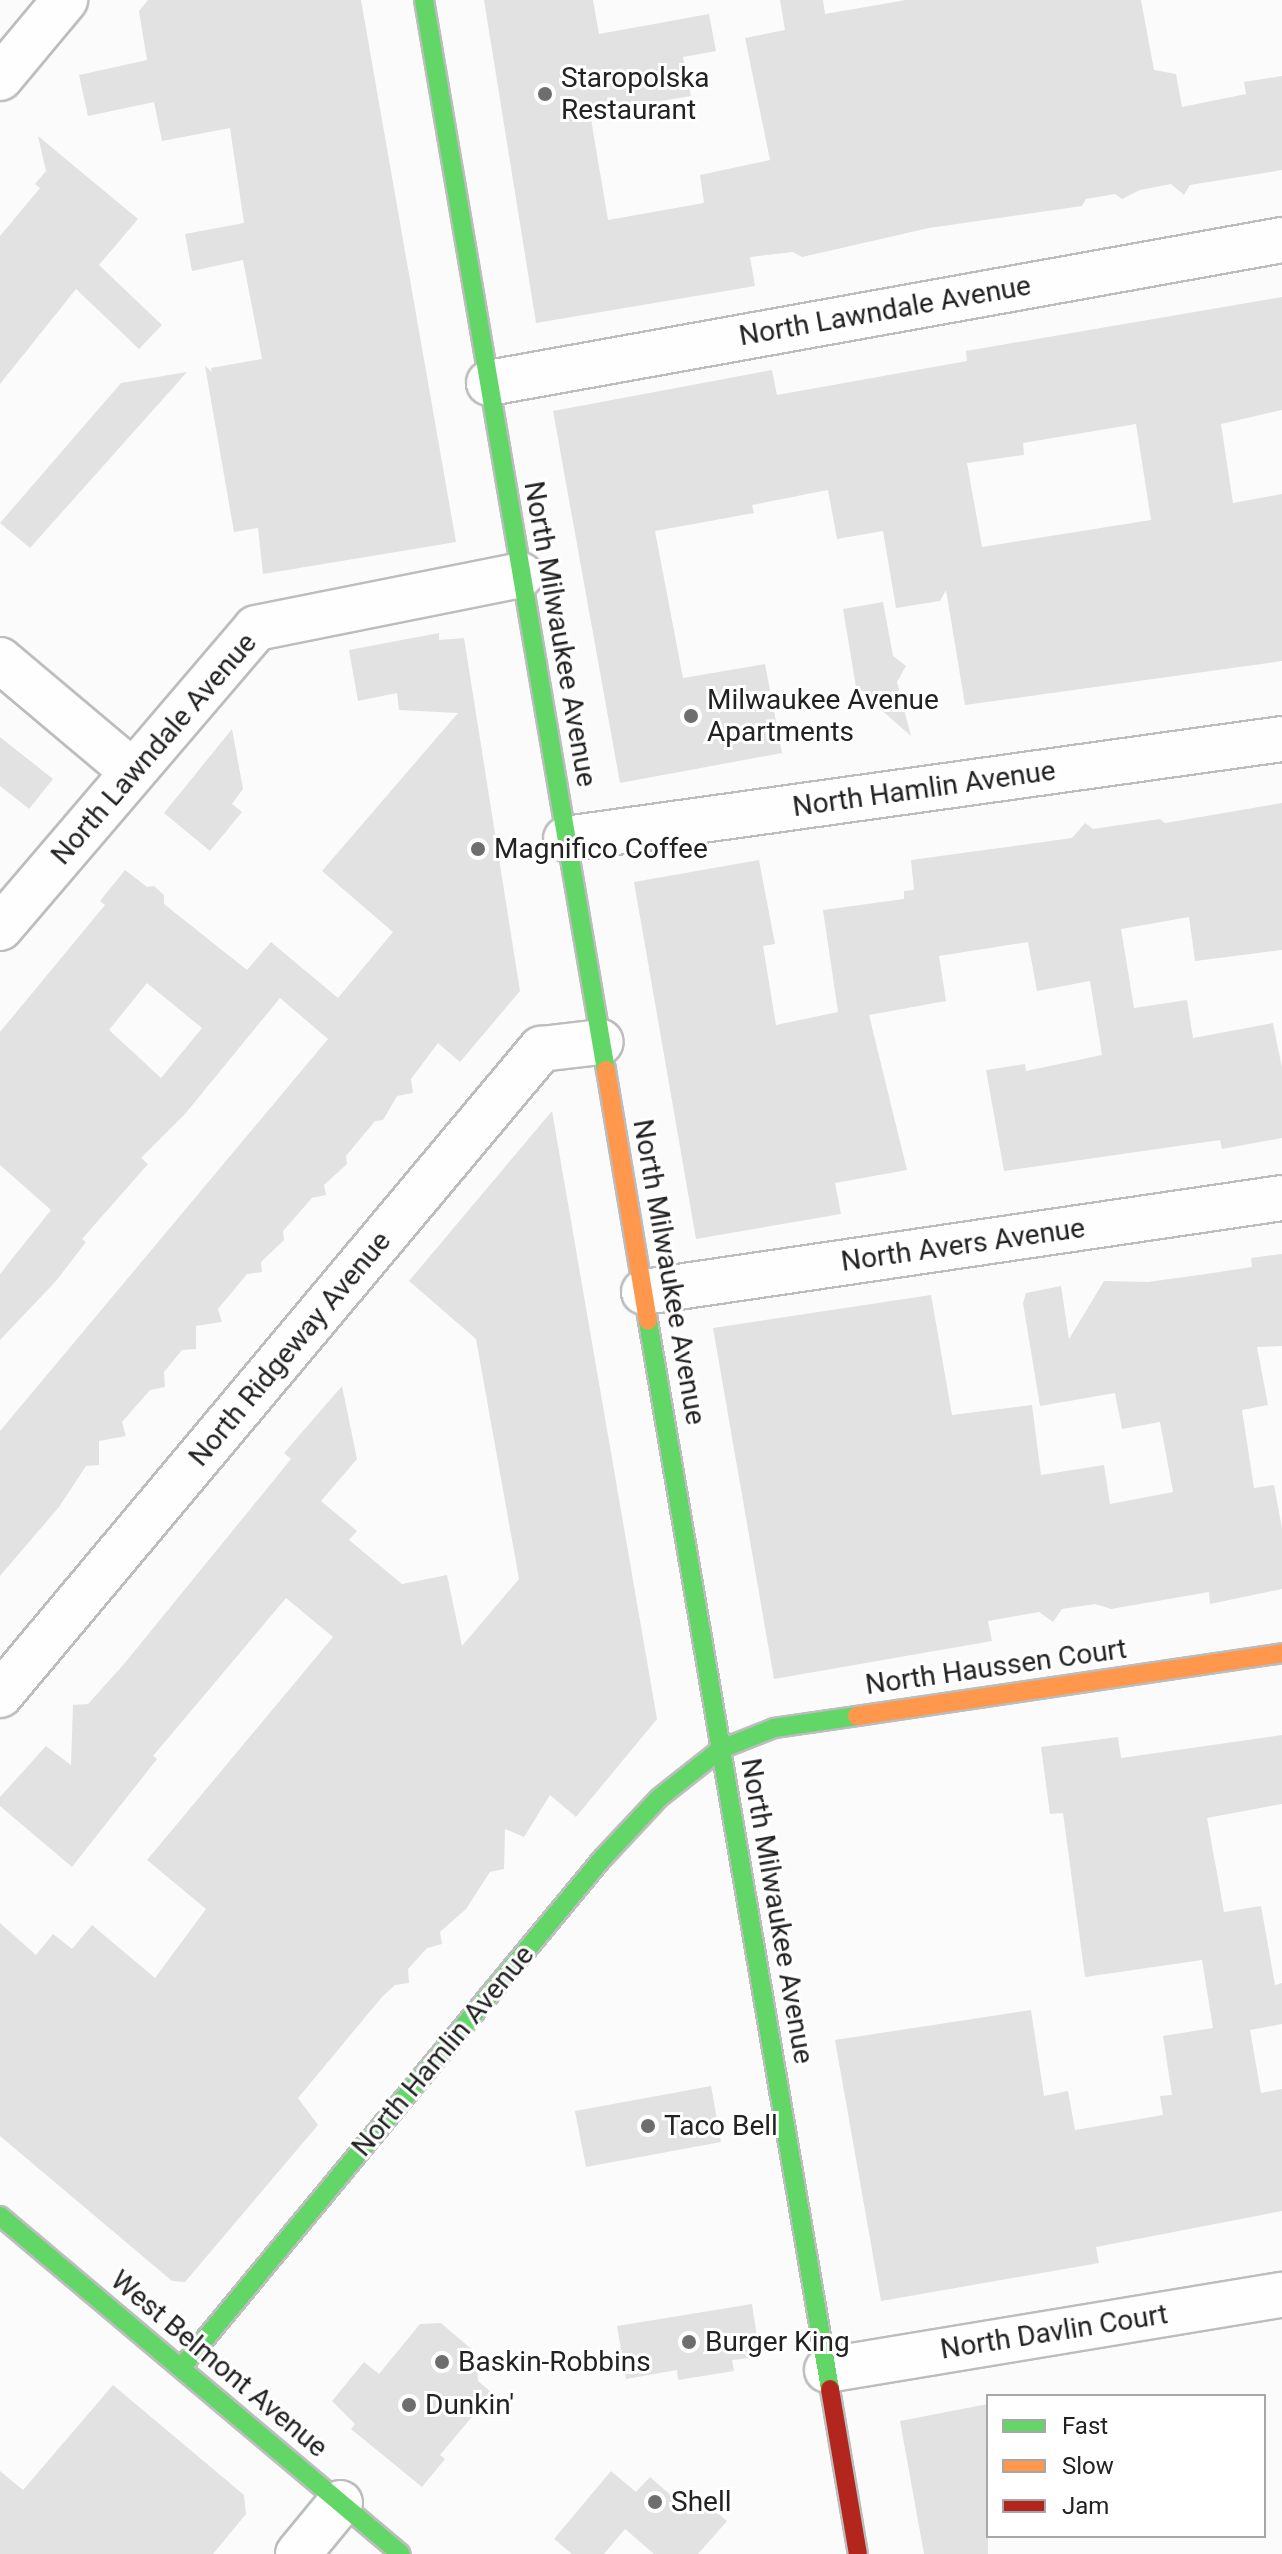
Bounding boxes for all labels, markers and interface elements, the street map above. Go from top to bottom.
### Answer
place label: Staropolska Restaurant [561,61,710,127]
marker: Staropolska Restaurant [536,85,554,103]
street label: North Lawndale Avenue [737,269,1033,353]
street label: North Milwaukee Avenue [517,479,603,789]
street label: North Lawndale Avenue [44,626,264,872]
place label: Milwaukee Avenue Apartments [707,683,939,749]
marker: Milwaukee Avenue Apartments [682,707,700,725]
street label: North Hamlin Avenue [790,754,1058,824]
place label: Magnifico Coffee [494,832,708,866]
marker: Magnifico Coffee [469,840,487,858]
street label: North Milwaukee Avenue [626,1117,712,1427]
street label: North Avers Avenue [839,1211,1087,1279]
street label: North Ridgeway Avenue [182,1225,398,1473]
street label: North Haussen Court [863,1632,1129,1702]
street label: North Milwaukee Avenue [734,1756,820,2066]
street label: North Hamlin Avenue [345,1939,541,2163]
place label: Taco Bell [664,2109,778,2143]
marker: Taco Bell [639,2117,657,2135]
street label: West Belmont Avenue [104,2264,334,2464]
street label: North Davlin Court [938,2297,1170,2367]
place label: Burger King [705,2325,850,2359]
marker: Burger King [680,2333,698,2351]
place label: Baskin-Robbins [458,2345,651,2379]
marker: Baskin-Robbins [433,2353,451,2371]
place label: Dunkin' [425,2388,514,2422]
legend [986,2394,1266,2538]
marker: Dunkin' [400,2396,418,2414]
text: Fast [1062,2412,1108,2440]
text: Slow [1062,2452,1114,2480]
place label: Shell [671,2485,732,2519]
text: Jam [1062,2492,1109,2520]
marker: Shell [646,2493,664,2511]

